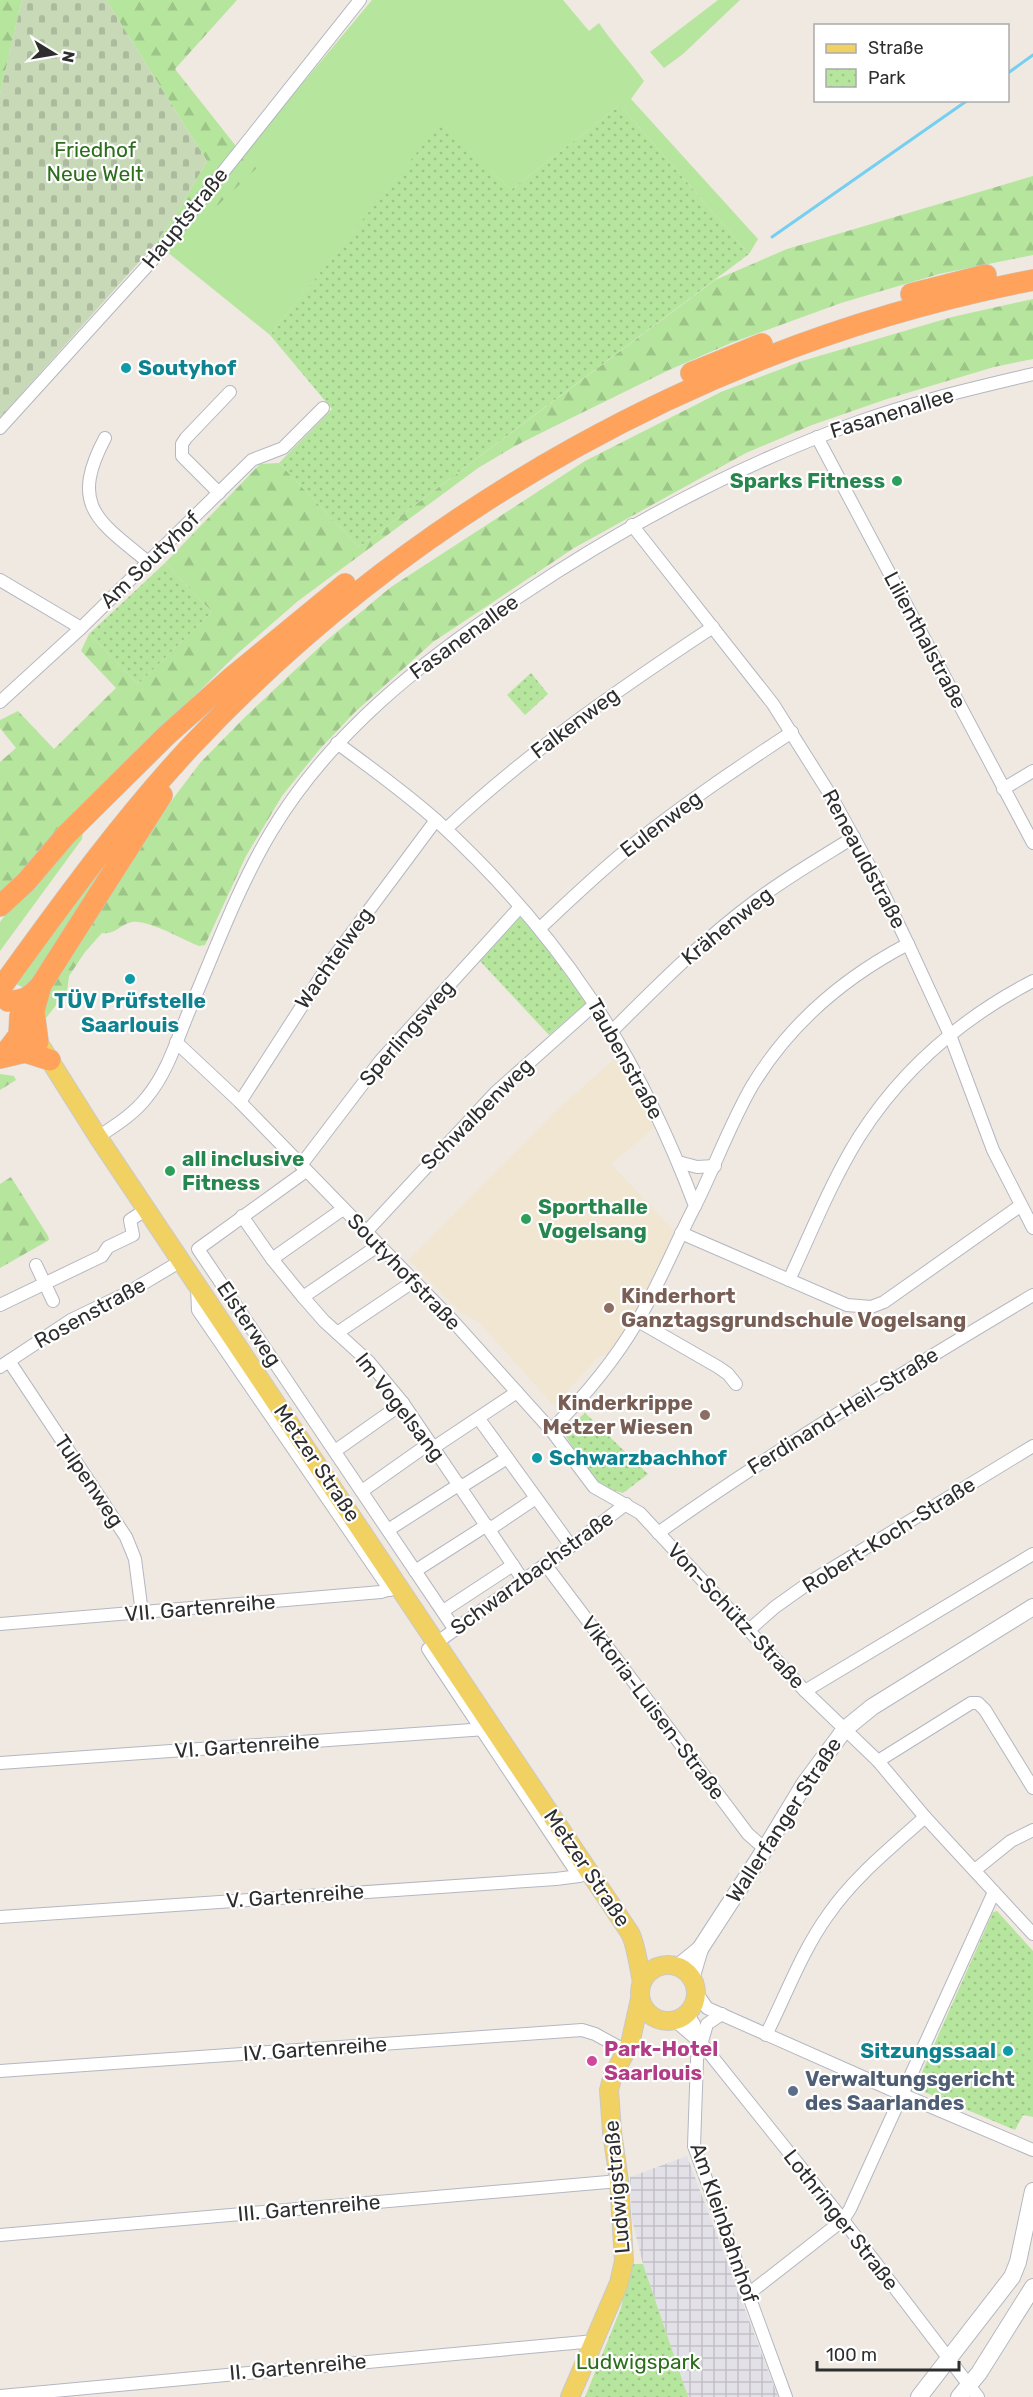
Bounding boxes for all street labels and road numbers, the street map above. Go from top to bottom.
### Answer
street label: Hauptstraße [136,162,233,273]
street label: Fasanenallee [827,382,957,443]
street label: Am Soutyhof [95,506,204,613]
street label: Lilienthalstraße [879,567,972,713]
street label: Fasanenallee [405,589,523,684]
street label: Falkenweg [526,681,624,764]
street label: Eulenweg [615,785,706,862]
street label: Reneauldstraße [817,785,912,933]
street label: Krähenweg [676,881,777,970]
street label: Wachtelweg [289,902,378,1013]
street label: Sperlingsweg [354,975,459,1091]
street label: Taubenstraße [582,994,669,1123]
street label: Schwalbenweg [415,1052,538,1175]
street label: Soutyhofstraße [342,1208,466,1335]
street label: Rosenstraße [30,1272,150,1353]
street label: Elsterweg [212,1276,287,1371]
street label: Ferdinand-Heil-Straße [743,1342,943,1480]
street label: Im Vogelsang [350,1348,450,1466]
street label: Metzer Straße [269,1399,366,1526]
street label: Tulpenweg [49,1430,129,1532]
street label: Robert-Koch-Straße [798,1471,980,1598]
street label: Schwarzbachstraße [445,1505,618,1640]
street label: Von-Schütz-Straße [662,1538,810,1694]
street label: VII. Gartenreihe [124,1588,276,1627]
street label: Viktoria-Luisen-Straße [576,1611,731,1804]
street label: VI. Gartenreihe [174,1728,320,1763]
street label: Wallerfanger Straße [721,1732,846,1907]
street label: Metzer Straße [539,1804,636,1931]
street label: V. Gartenreihe [225,1878,365,1913]
street label: IV. Gartenreihe [242,2031,388,2066]
street label: Ludwigstraße [598,2119,635,2255]
street label: Am Kleinbahnhof [685,2140,764,2306]
street label: Lothringer Straße [779,2144,904,2295]
street label: III. Gartenreihe [237,2189,381,2226]
street label: II. Gartenreihe [228,2348,368,2385]

